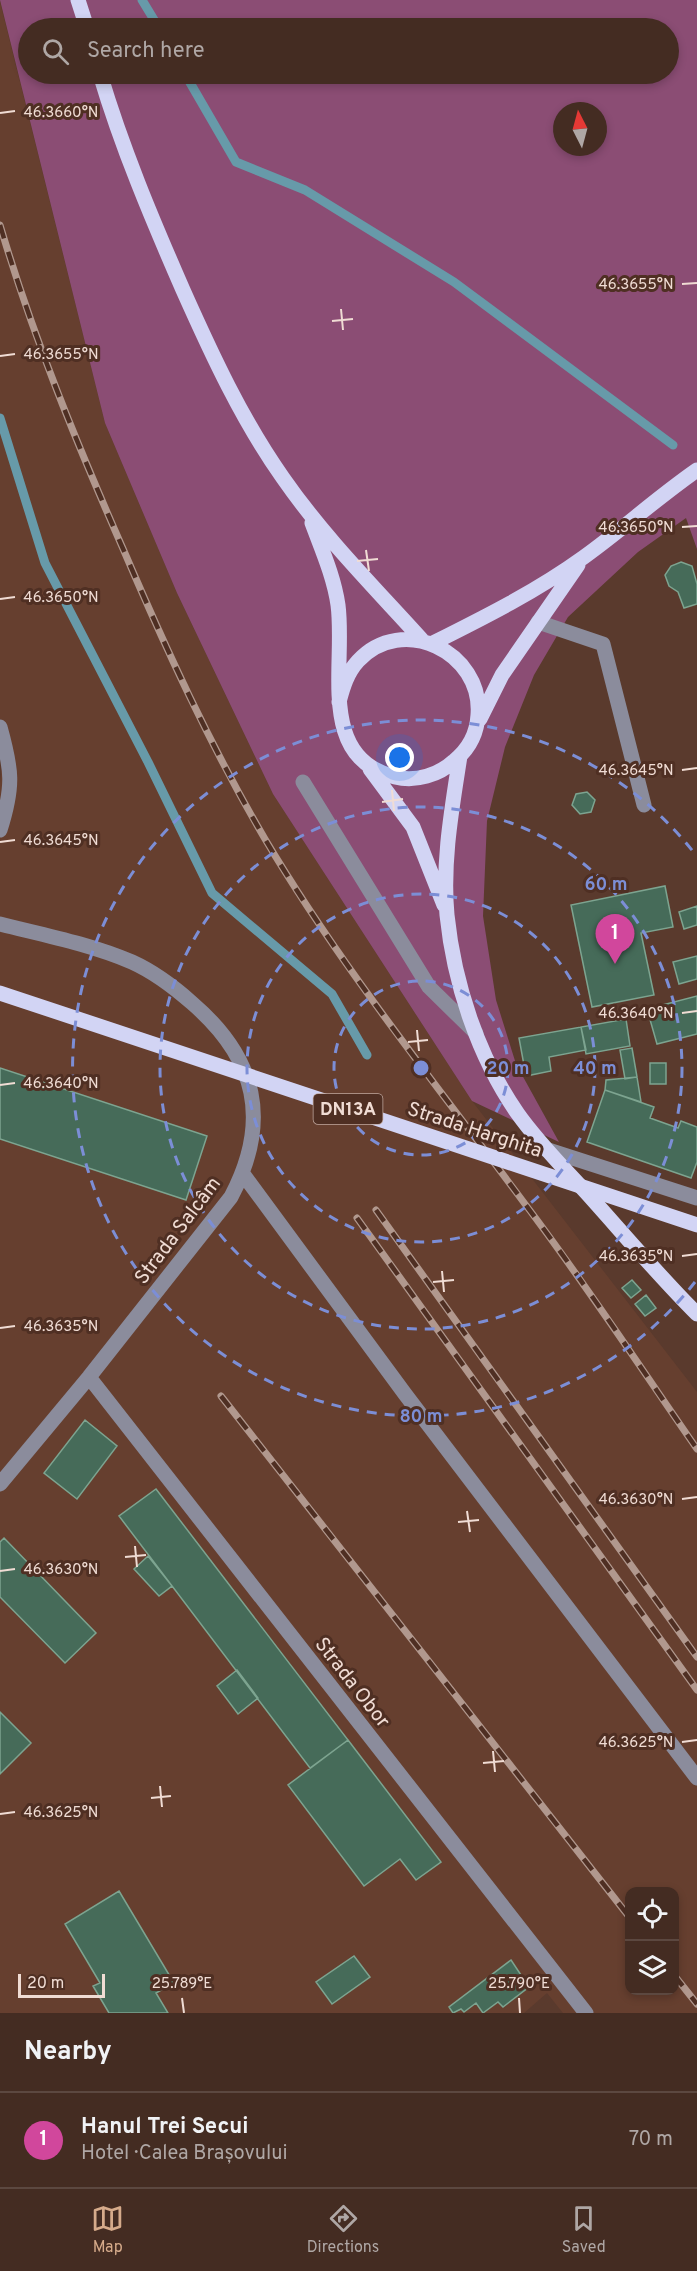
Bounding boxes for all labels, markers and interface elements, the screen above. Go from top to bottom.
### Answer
search box [18,18,679,84]
icon: search [39,35,72,68]
text: Search here [87,38,205,65]
north arrow [553,102,607,156]
text: 46.3660°N [24,104,98,123]
text: 46.3655°N [598,276,674,295]
text: 46.3655°N [23,346,99,365]
text: 46.3650°N [598,519,674,538]
text: 46.3650°N [23,589,99,608]
your location [385,743,414,772]
text: 46.3645°N [598,762,674,781]
text: 46.3645°N [23,832,99,851]
text: 60 m [584,874,628,897]
pin: 1 [596,914,634,964]
text: 46.3640°N [598,1005,674,1024]
centre of rings [411,1058,431,1078]
text: 20 m [486,1058,530,1081]
text: 40 m [573,1058,617,1081]
text: 46.3640°N [23,1075,99,1094]
road number: DN13A [314,1094,382,1124]
street label: Strada Harghita [404,1097,545,1165]
street label: Strada Salcâm [130,1172,228,1290]
text: 46.3635°N [599,1248,673,1267]
text: 46.3635°N [24,1318,98,1337]
text: 80 m [399,1406,443,1429]
text: 46.3630°N [599,1491,673,1510]
text: 46.3630°N [24,1561,98,1580]
street label: Strada Obor [308,1633,395,1734]
text: 46.3625°N [599,1734,673,1753]
text: 46.3625°N [24,1804,98,1823]
map controls [625,1887,679,1995]
button: locate [625,1887,679,1941]
button: layers [625,1941,679,1995]
scale bar [18,1971,105,1998]
text: 20 m [27,1974,64,1994]
text: 25.789°E [152,1975,212,1994]
text: 25.790°E [488,1975,550,1994]
text: Nearby [24,2036,112,2069]
text: Hanul Trei Secui [81,2114,248,2141]
text: 1 [40,2127,48,2153]
text: 70 m [629,2127,673,2153]
text: Hotel · Calea Brașovului [81,2141,288,2167]
tab: Map [91,2202,124,2258]
tab: Directions [307,2202,379,2258]
tab: Saved [562,2202,606,2258]

